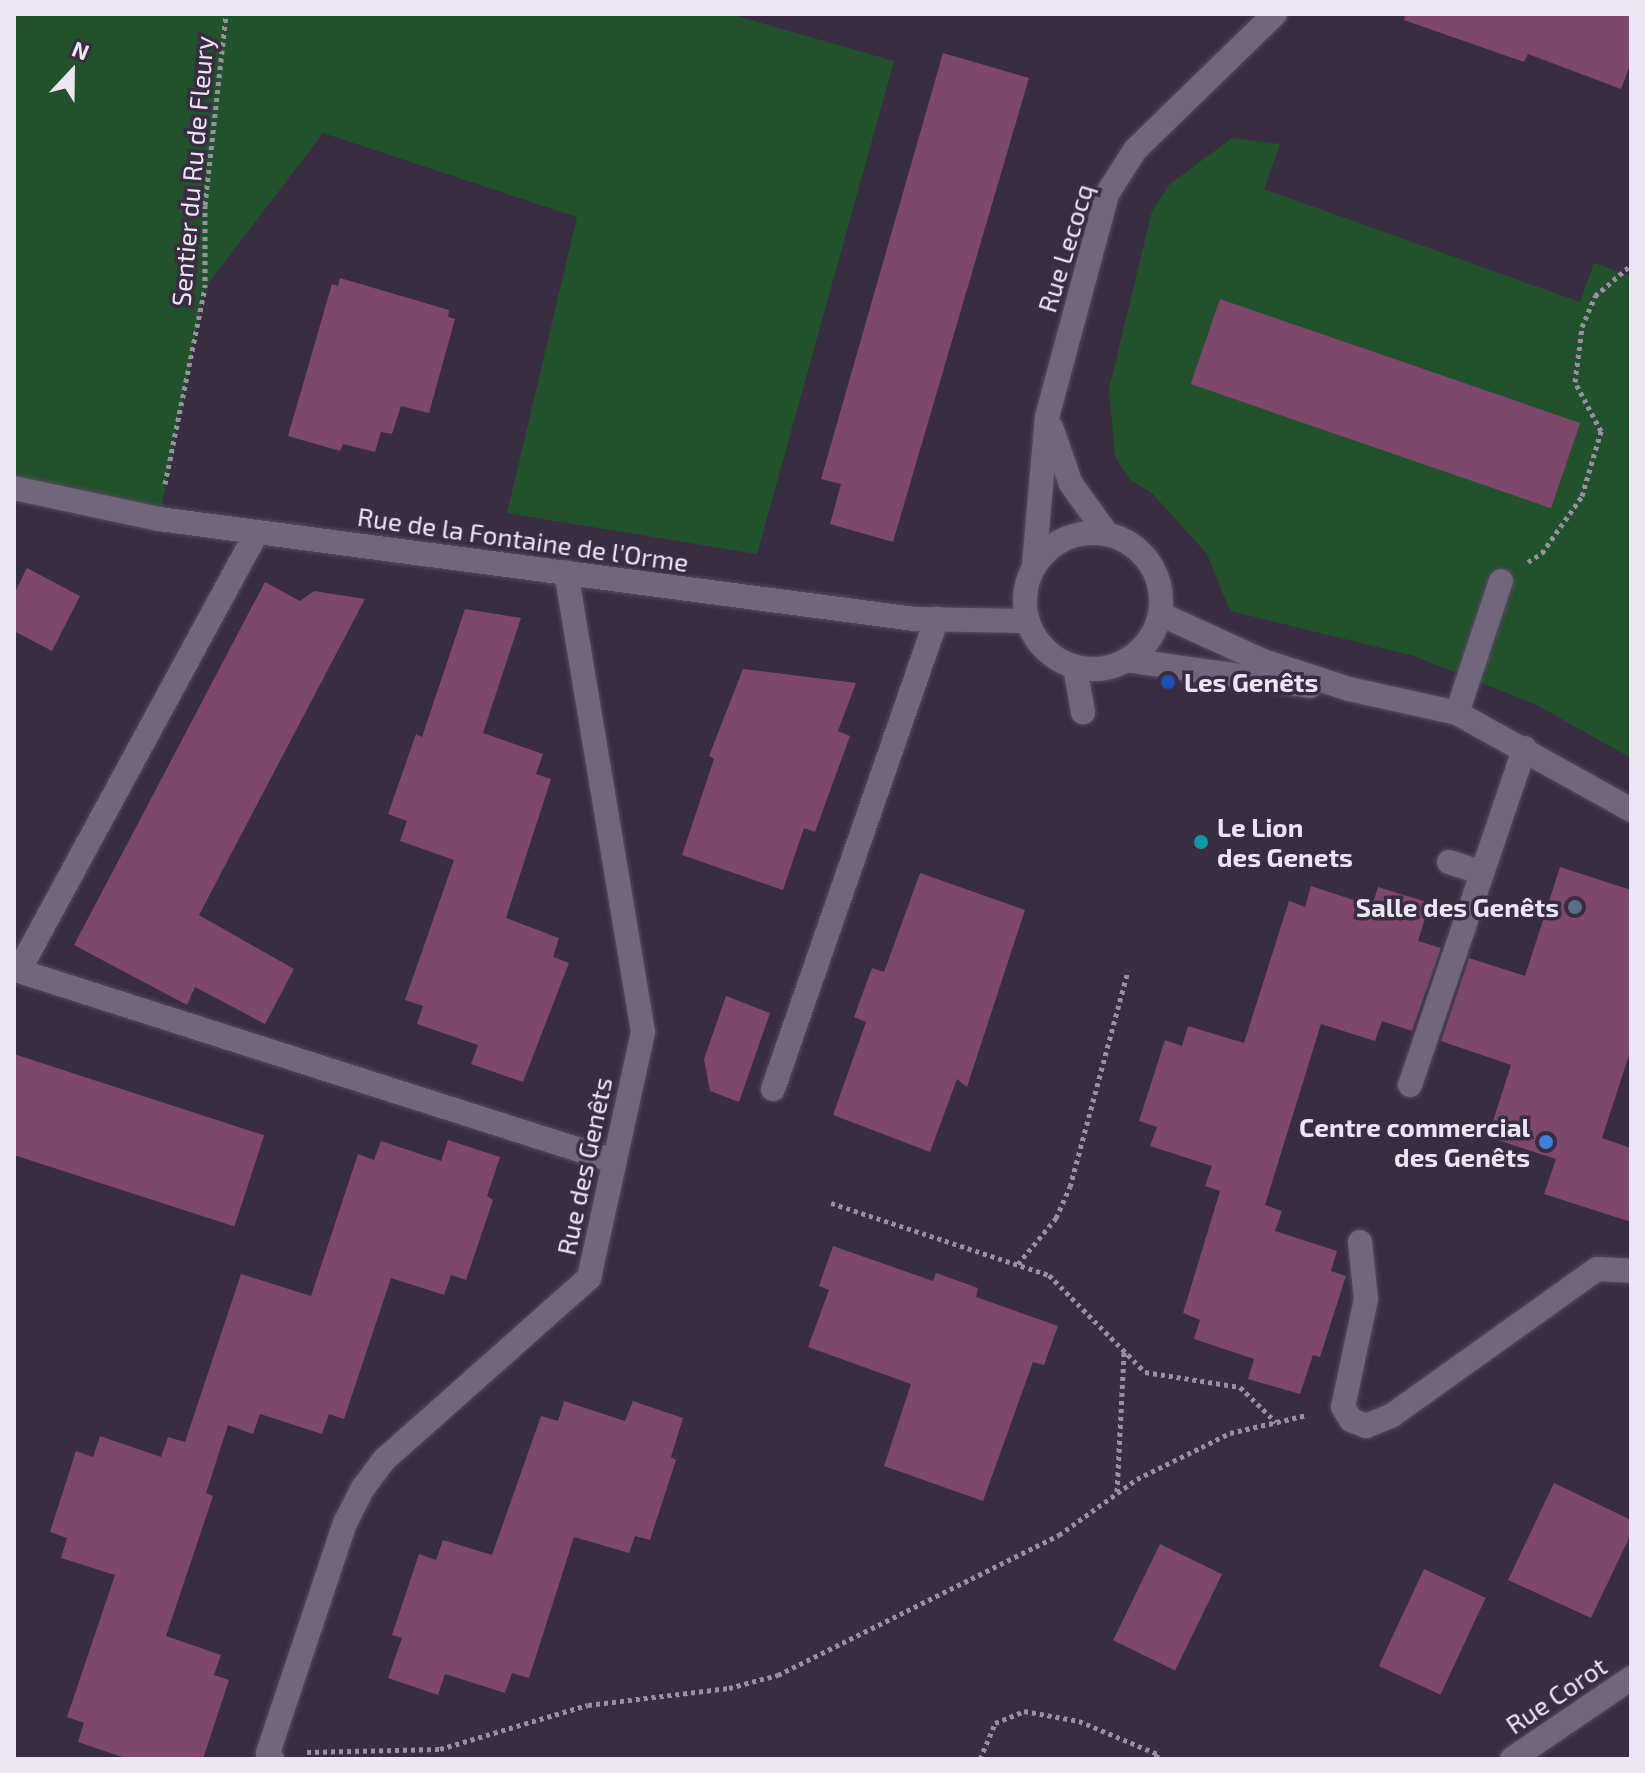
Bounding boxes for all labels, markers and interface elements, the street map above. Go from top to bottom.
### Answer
north arrow [32,32,112,112]
street label: Sentier du Ru de Fleury [165,34,219,308]
text: N [69,35,93,65]
street label: Rue Lecocq [1031,180,1099,316]
street label: Rue de la Fontaine de l'Orme [356,500,690,578]
place label: Les Genêts [1184,666,1318,698]
marker: Les Genêts [1159,673,1177,691]
place label: Le Lion des Genets [1217,811,1353,872]
marker: Le Lion des Genets [1192,833,1210,851]
place label: Salle des Genêts [1356,891,1559,923]
marker: Salle des Genêts [1566,898,1584,916]
street label: Rue des Genêts [550,1074,618,1258]
place label: Centre commercial des Genêts [1299,1111,1530,1172]
marker: Centre commercial des Genêts [1537,1133,1555,1151]
street label: Rue Corot [1500,1650,1612,1740]

